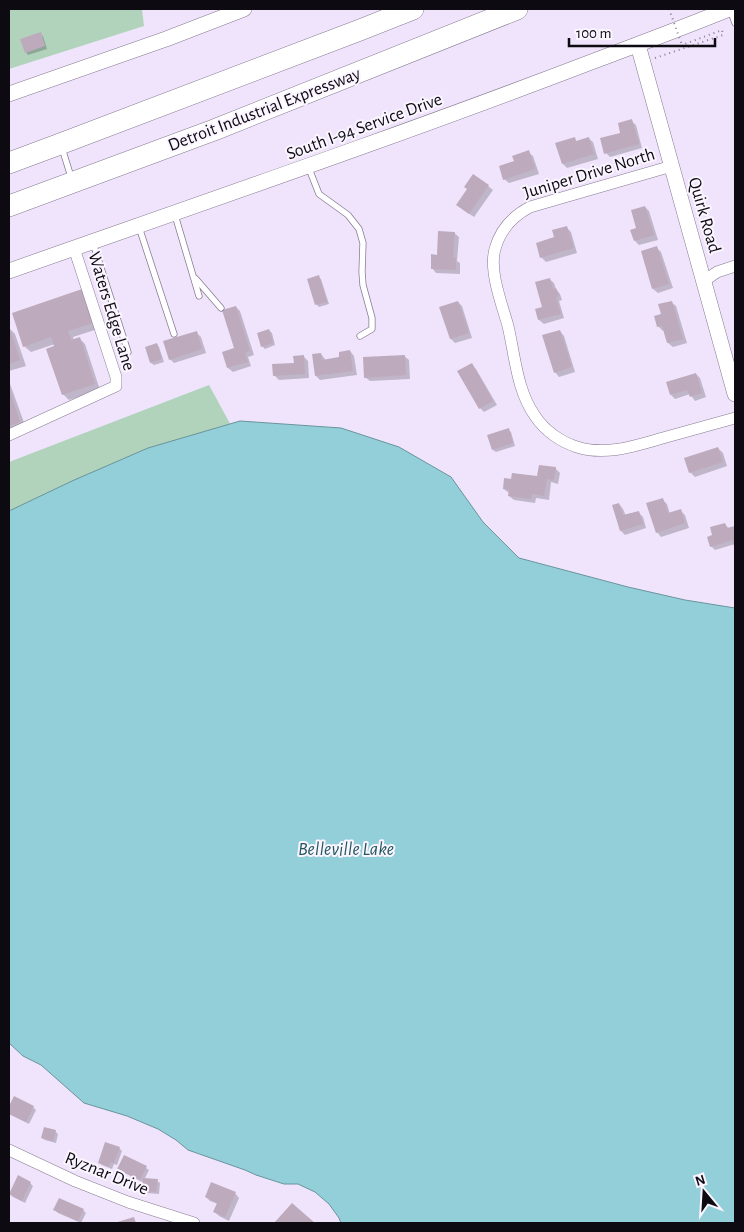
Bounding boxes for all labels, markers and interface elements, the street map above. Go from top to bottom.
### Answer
scale bar [569,15,715,47]
text: 100 m [576,26,611,41]
street label: Detroit Industrial Expressway [166,65,363,155]
street label: South I-94 Service Drive [284,90,445,163]
street label: Juniper Drive North [522,145,657,202]
street label: Quirk Road [685,175,723,255]
street label: Waters Edge Lane [84,250,138,373]
water label: Belleville Lake [298,840,394,859]
street label: Ryznar Drive [62,1149,151,1199]
north arrow [679,1167,729,1217]
text: N [693,1172,707,1189]

